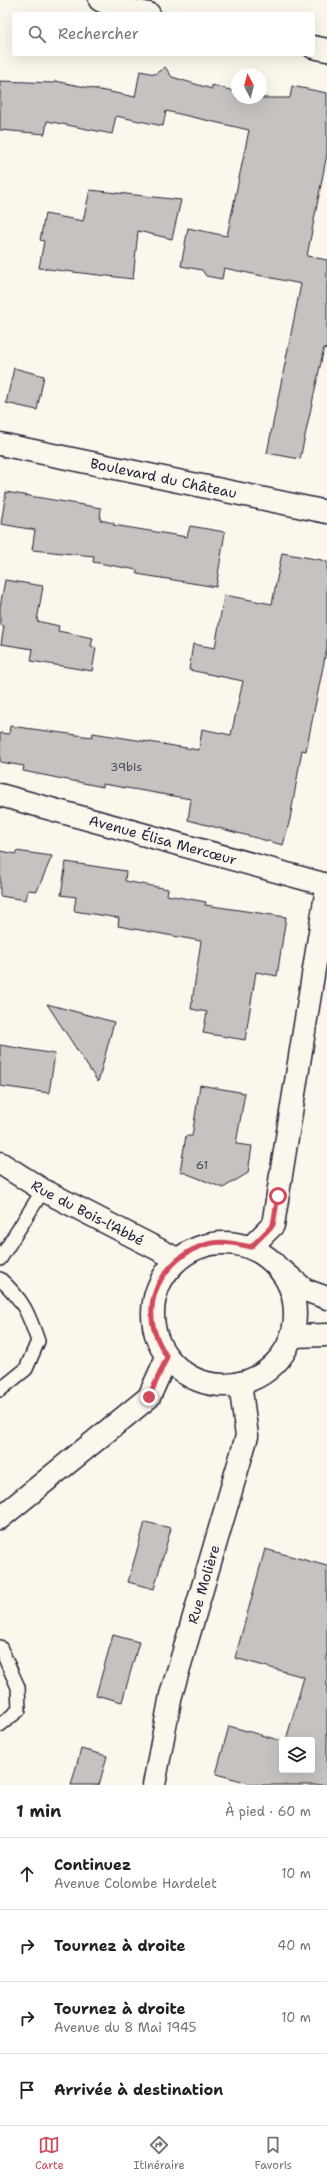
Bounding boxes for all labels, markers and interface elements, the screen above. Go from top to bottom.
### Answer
search box [12,12,315,56]
icon: search [26,23,48,45]
text: Rechercher [58,24,139,44]
north arrow [231,68,267,104]
street label: Boulevard du Château [89,454,238,502]
house number: 39bis [110,759,142,775]
street label: Avenue Élisa Mercœur [87,811,239,869]
house number: 61 [196,1157,208,1173]
street label: Rue du Bois-l'Abbé [28,1176,147,1250]
route start [269,1187,287,1205]
route end [140,1388,158,1406]
street label: Rue Molière [183,1543,224,1626]
map controls [279,1737,315,1773]
button: layers [279,1737,315,1773]
text: 1 min [16,1800,61,1822]
text: À pied · 60 m [225,1803,311,1820]
text: Continuez [54,1855,131,1875]
icon: ahead [16,1863,38,1885]
text: 10 m [281,1865,311,1882]
text: Avenue Colombe Hardelet [54,1875,217,1892]
icon: right [16,1935,38,1957]
text: Tournez à droite [54,1936,186,1956]
text: 40 m [277,1937,311,1954]
text: Tournez à droite [54,1999,186,2019]
icon: right [16,2007,38,2029]
text: 10 m [281,2009,311,2026]
text: Avenue du 8 Mai 1945 [54,2019,197,2036]
icon: arrive [16,2079,38,2101]
text: Arrivée à destination [54,2080,223,2100]
tab: Carte [35,2134,64,2173]
tab: Itinéraire [134,2134,185,2173]
tab: Favoris [255,2134,292,2173]

